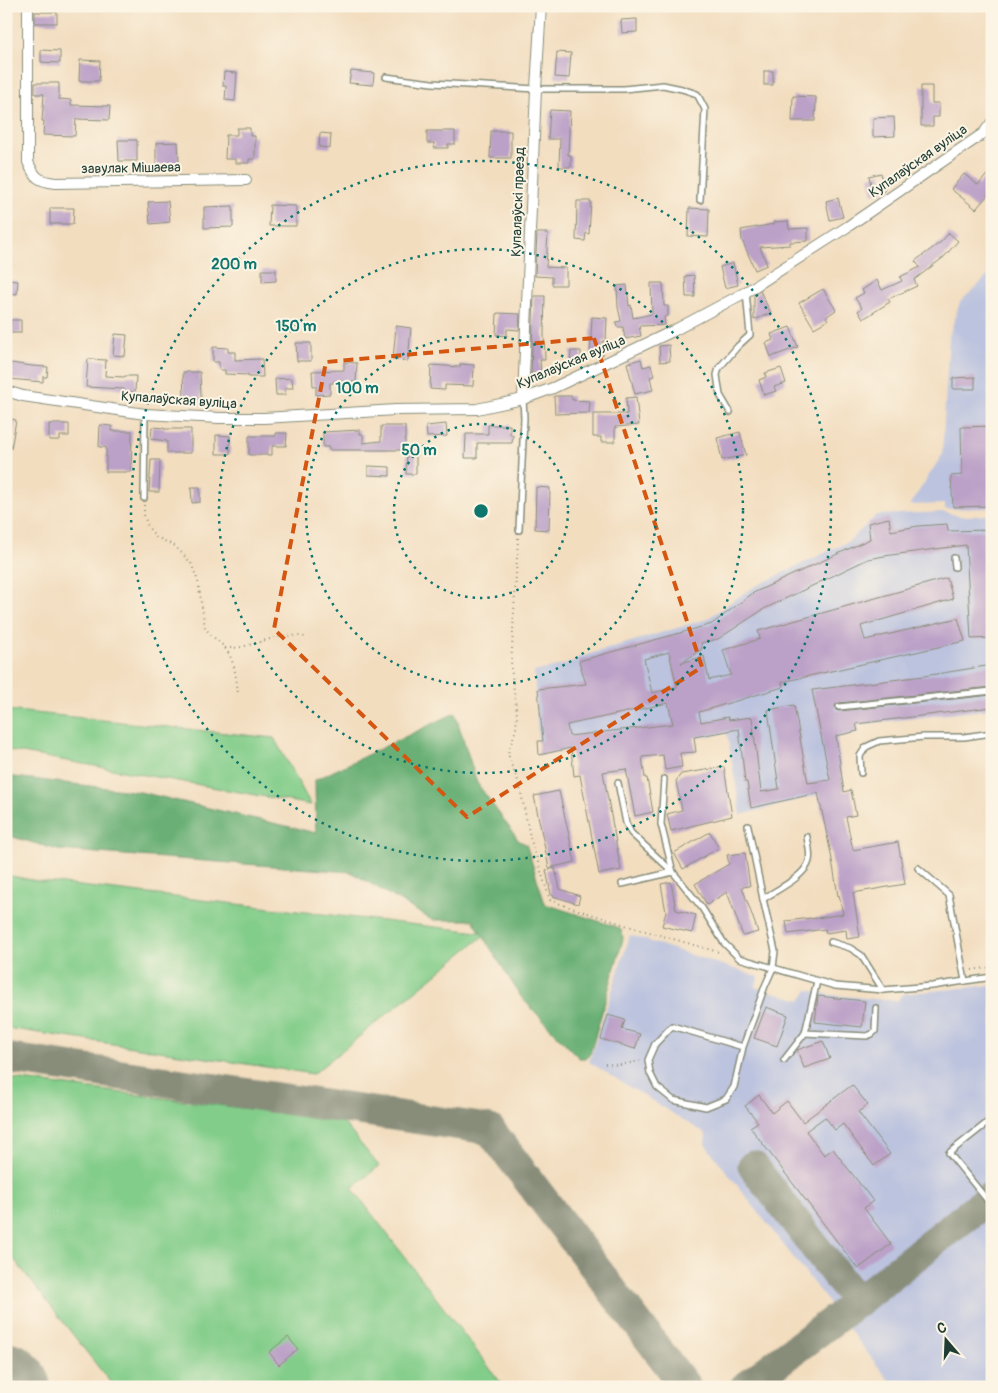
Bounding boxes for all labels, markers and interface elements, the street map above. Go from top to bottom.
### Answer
street label: Купалаўская вуліца [866,121,970,201]
street label: Купалаўскі праезд [508,146,528,257]
street label: завулак Мішаева [81,159,181,177]
text: 200 m [211,255,257,274]
text: 150 m [276,317,316,336]
street label: Купалаўская вуліца [514,332,628,392]
text: 100 m [336,379,378,398]
street label: Купалаўская вуліца [121,387,237,413]
text: 50 m [402,441,436,460]
centre of rings [472,502,490,520]
north arrow [920,1316,970,1366]
text: С [935,1319,949,1338]

